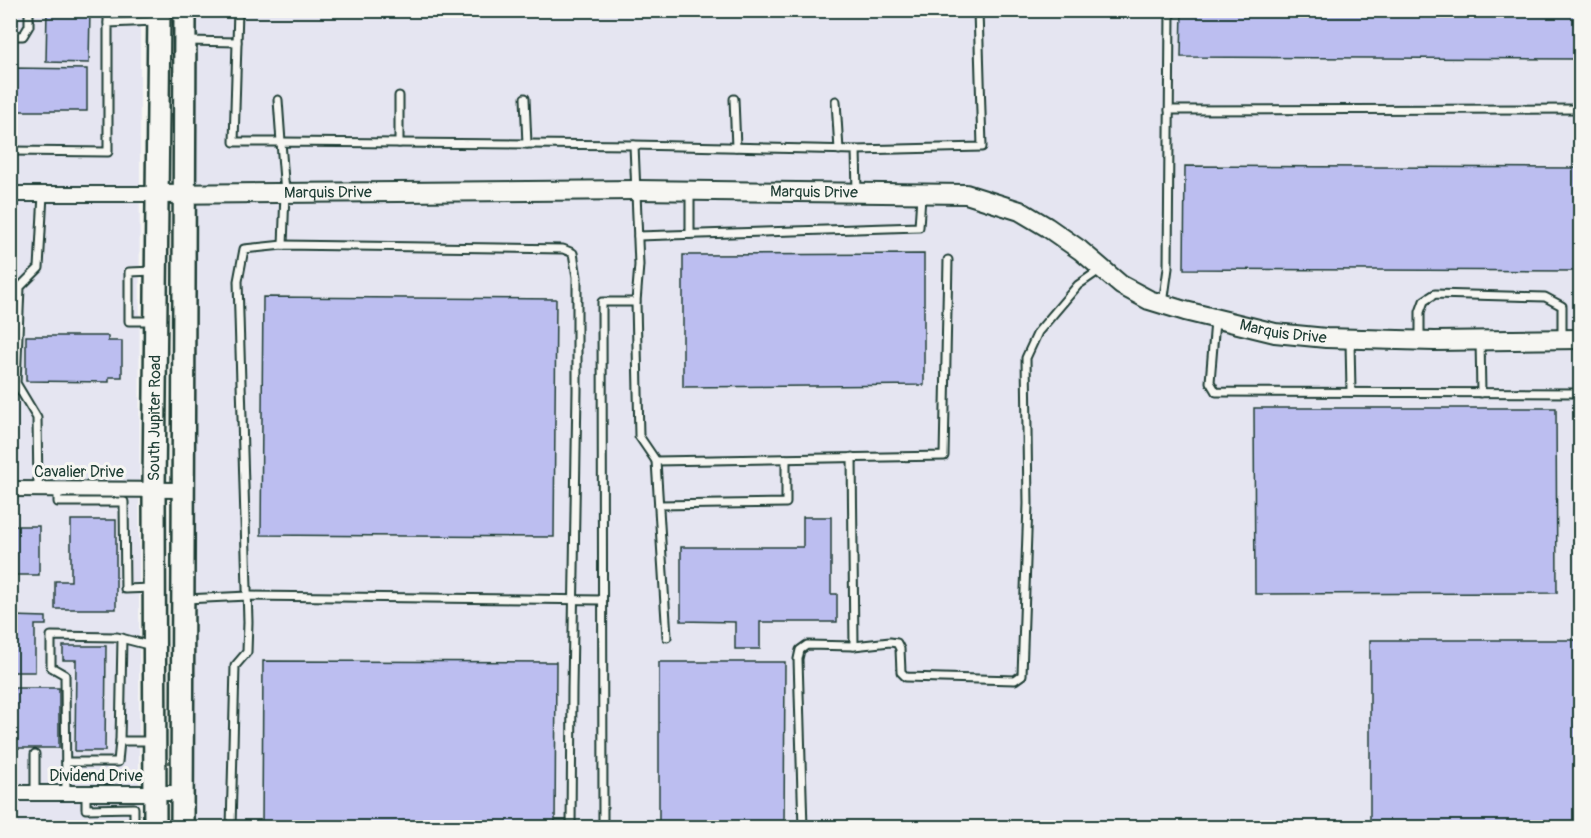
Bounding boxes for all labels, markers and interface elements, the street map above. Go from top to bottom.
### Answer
street label: Marquis Drive [284,182,372,203]
street label: Marquis Drive [770,182,858,203]
street label: Marquis Drive [1237,315,1328,348]
street label: South Jupiter Road [144,355,165,481]
street label: Cavalier Drive [34,462,124,482]
street label: Dividend Drive [49,766,143,786]

